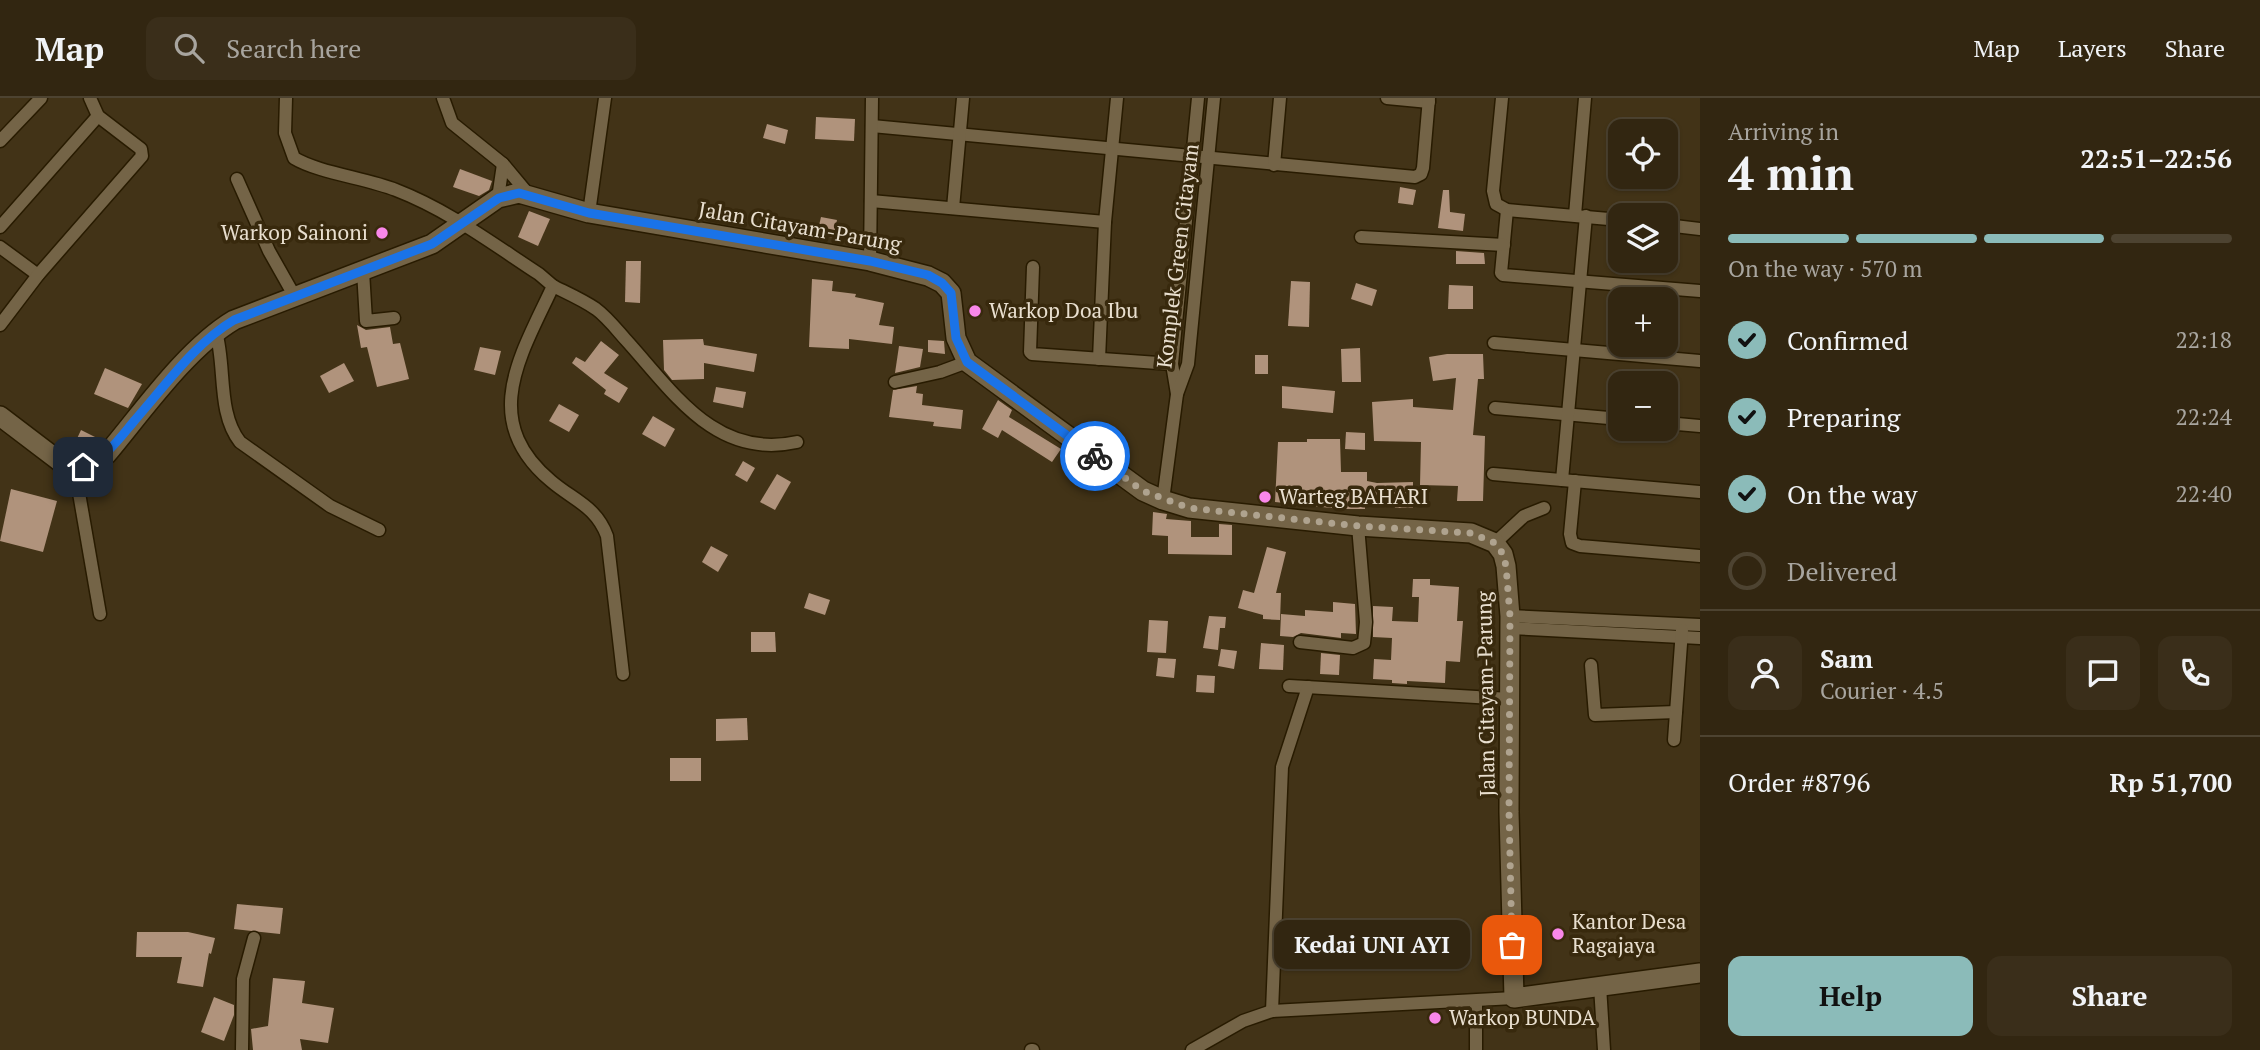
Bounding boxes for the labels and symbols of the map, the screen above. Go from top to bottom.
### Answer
street label: Komplek Green Citayam [1149,142,1205,370]
street label: Jalan Citayam-Parung [697,194,905,258]
place label: Warkop Sainoni [221,218,368,246]
marker: Warkop Sainoni [374,225,390,241]
place label: Warkop Doa Ibu [989,296,1138,324]
marker: Warkop Doa Ibu [967,303,983,319]
courier [1060,421,1130,491]
pin [53,437,113,497]
place label: Warteg BAHARI [1279,482,1428,510]
marker: Warteg BAHARI [1257,489,1273,505]
street label: Jalan Citayam-Parung [1469,590,1501,797]
place label: Kantor Desa Ragajaya [1572,907,1687,959]
pin [1482,915,1542,975]
callout: Kedai UNI AYI [1274,920,1470,970]
marker: Kantor Desa Ragajaya [1550,926,1566,942]
place label: Warkop BUNDA [1449,1003,1596,1031]
marker: Warkop BUNDA [1427,1010,1443,1026]

